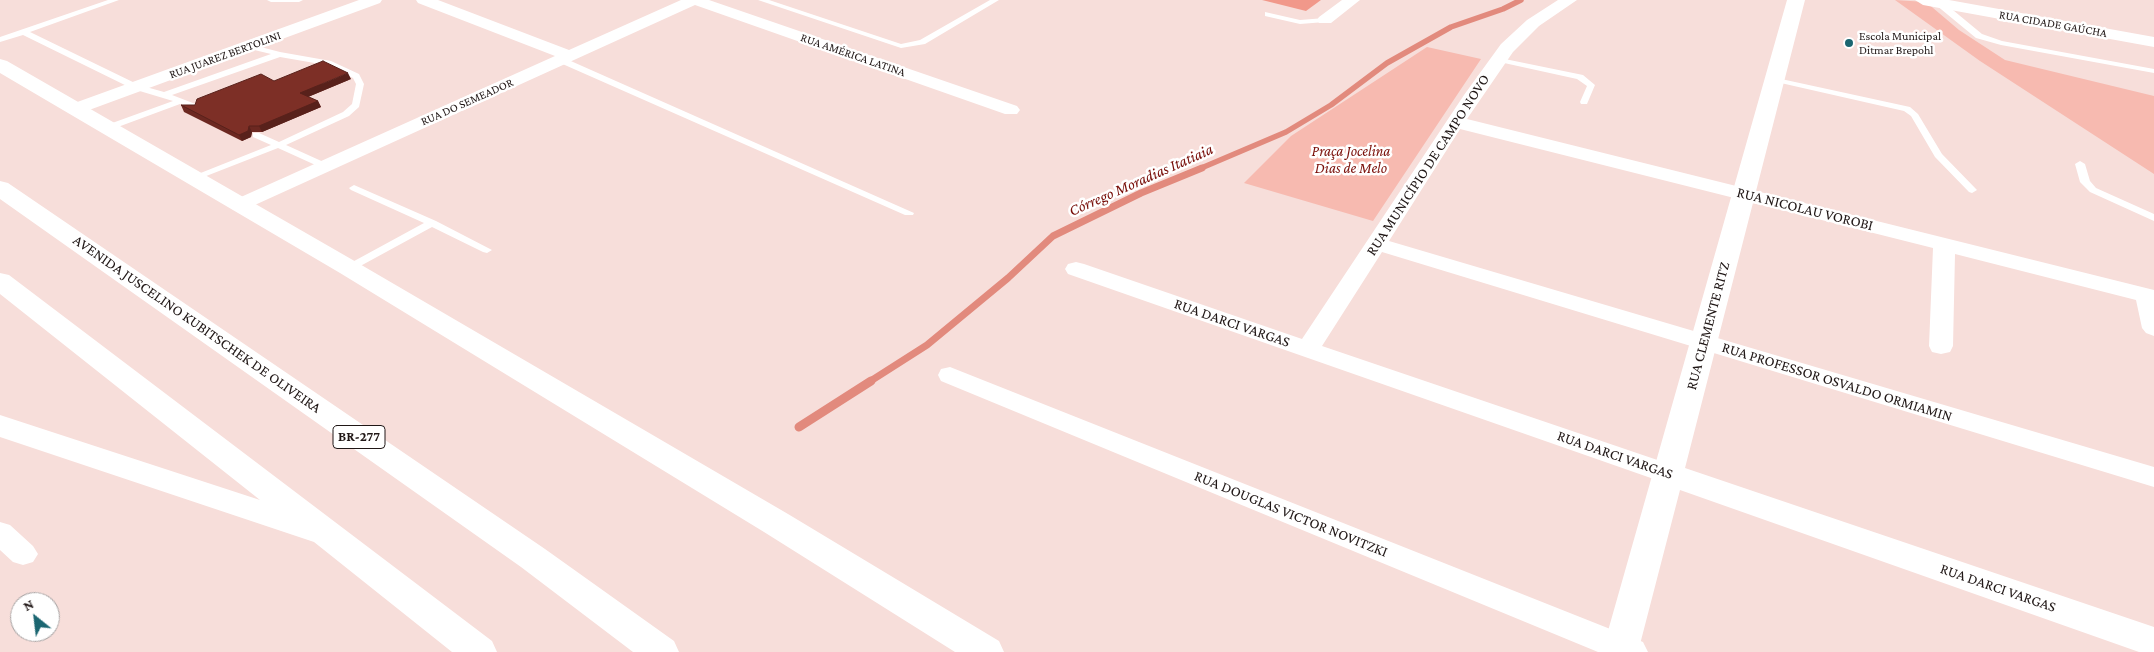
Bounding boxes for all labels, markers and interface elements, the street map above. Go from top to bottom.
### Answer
street label: RUA CIDADE GAÚCHA [1998,7,2108,41]
street label: RUA JUAREZ BERTOLINI [167,28,283,82]
place label: Escola Municipal Ditmar Brepohl [1859,29,1941,57]
street label: RUA AMÉRICA LATINA [799,30,907,80]
marker: Escola Municipal Ditmar Brepohl [1843,37,1855,49]
street label: RUA MUNICÍPIO DE CAMPO NOVO [1362,71,1494,259]
street label: RUA DO SEMEADOR [419,75,515,129]
water label: Córrego Moradias Itatiaia [1066,140,1216,220]
park label: Praça Jocelina Dias de Melo [1312,142,1390,177]
street label: RUA NICOLAU VOROBI [1735,183,1875,235]
street label: AVENIDA JUSCELINO KUBITSCHEK DE OLIVEIRA [70,231,324,417]
street label: RUA CLEMENTE RITZ [1682,260,1734,392]
street label: RUA DARCI VARGAS [1172,295,1292,351]
street label: RUA PROFESSOR OSVALDO ORMIAMIN [1720,338,1954,426]
road number: BR-277 [333,426,385,448]
street label: RUA DARCI VARGAS [1555,427,1675,483]
street label: RUA DOUGLAS VICTOR NOVITZKI [1192,467,1390,561]
street label: RUA DARCI VARGAS [1938,560,2058,616]
north arrow [10,592,60,642]
text: N [20,595,36,614]

